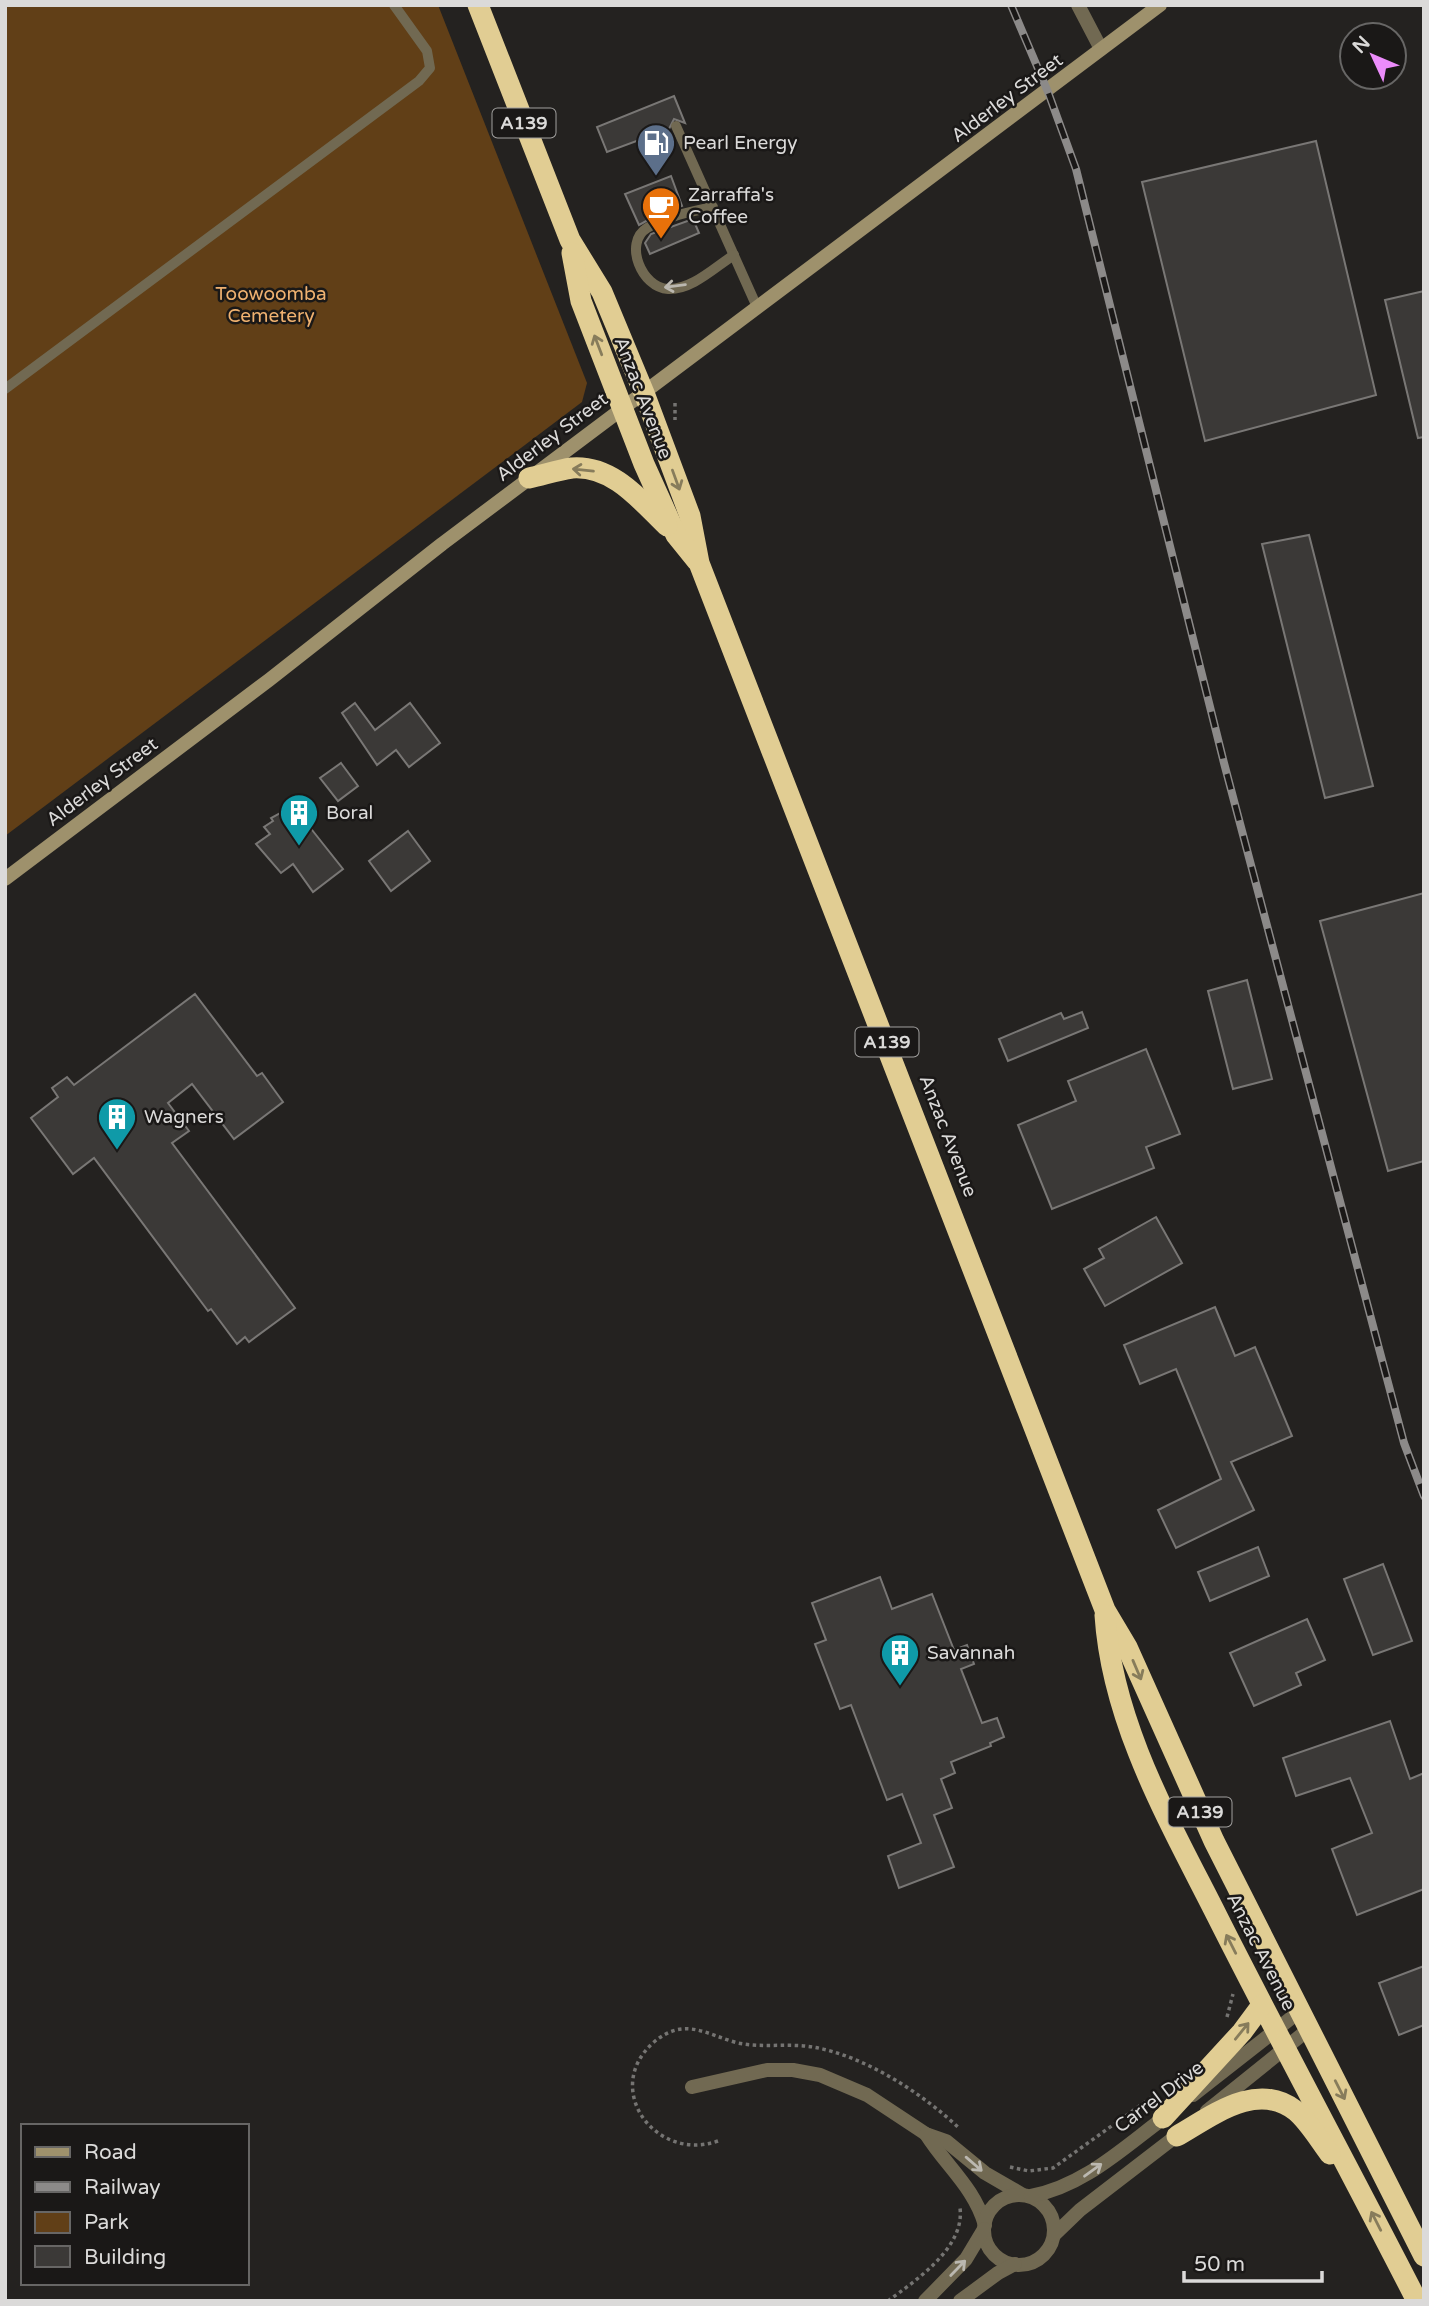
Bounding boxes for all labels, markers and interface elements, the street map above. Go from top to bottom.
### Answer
north arrow [1338,21,1408,91]
text: N [1348,32,1375,58]
street label: Alderley Street [947,49,1067,147]
road number: A139 [492,109,556,138]
fuel station icon: Pearl Energy [635,122,677,177]
place label: Pearl Energy [683,132,797,154]
place label: Zarraffa's Coffee [688,184,774,228]
cafe icon: Zarraffa's Coffee [640,185,682,240]
one-way arrow [664,280,687,293]
park label: Toowoomba Cemetery [215,283,327,327]
one-way arrow [591,334,603,356]
street label: Anzac Avenue [610,334,676,462]
street label: Alderley Street [492,388,612,486]
one-way arrow [572,463,595,476]
one-way arrow [671,468,683,490]
street label: Alderley Street [42,733,162,831]
building icon: Boral [278,792,320,847]
place label: Boral [326,802,373,824]
road number: A139 [856,1028,918,1056]
street label: Anzac Avenue [915,1072,981,1200]
building icon: Wagners [96,1096,138,1151]
place label: Wagners [144,1106,224,1128]
building icon: Savannah [879,1632,921,1687]
place label: Savannah [927,1642,1015,1664]
one-way arrow [1131,1659,1144,1680]
road number: A139 [1168,1798,1232,1826]
street label: Anzac Avenue [1222,1890,1300,2014]
one-way arrow [1224,1934,1238,1955]
one-way arrow [1234,2023,1250,2041]
street label: Carrel Drive [1110,2057,1208,2137]
one-way arrow [1334,2079,1348,2100]
legend [21,2124,248,2285]
text: Road [84,2140,137,2165]
one-way arrow [965,2156,983,2172]
one-way arrow [1083,2163,1102,2178]
text: Railway [84,2175,161,2200]
text: Park [84,2210,129,2235]
one-way arrow [1369,2211,1383,2232]
scale bar [1184,2240,1322,2284]
text: Building [84,2245,166,2270]
text: 50 m [1194,2252,1245,2277]
one-way arrow [950,2259,967,2276]

